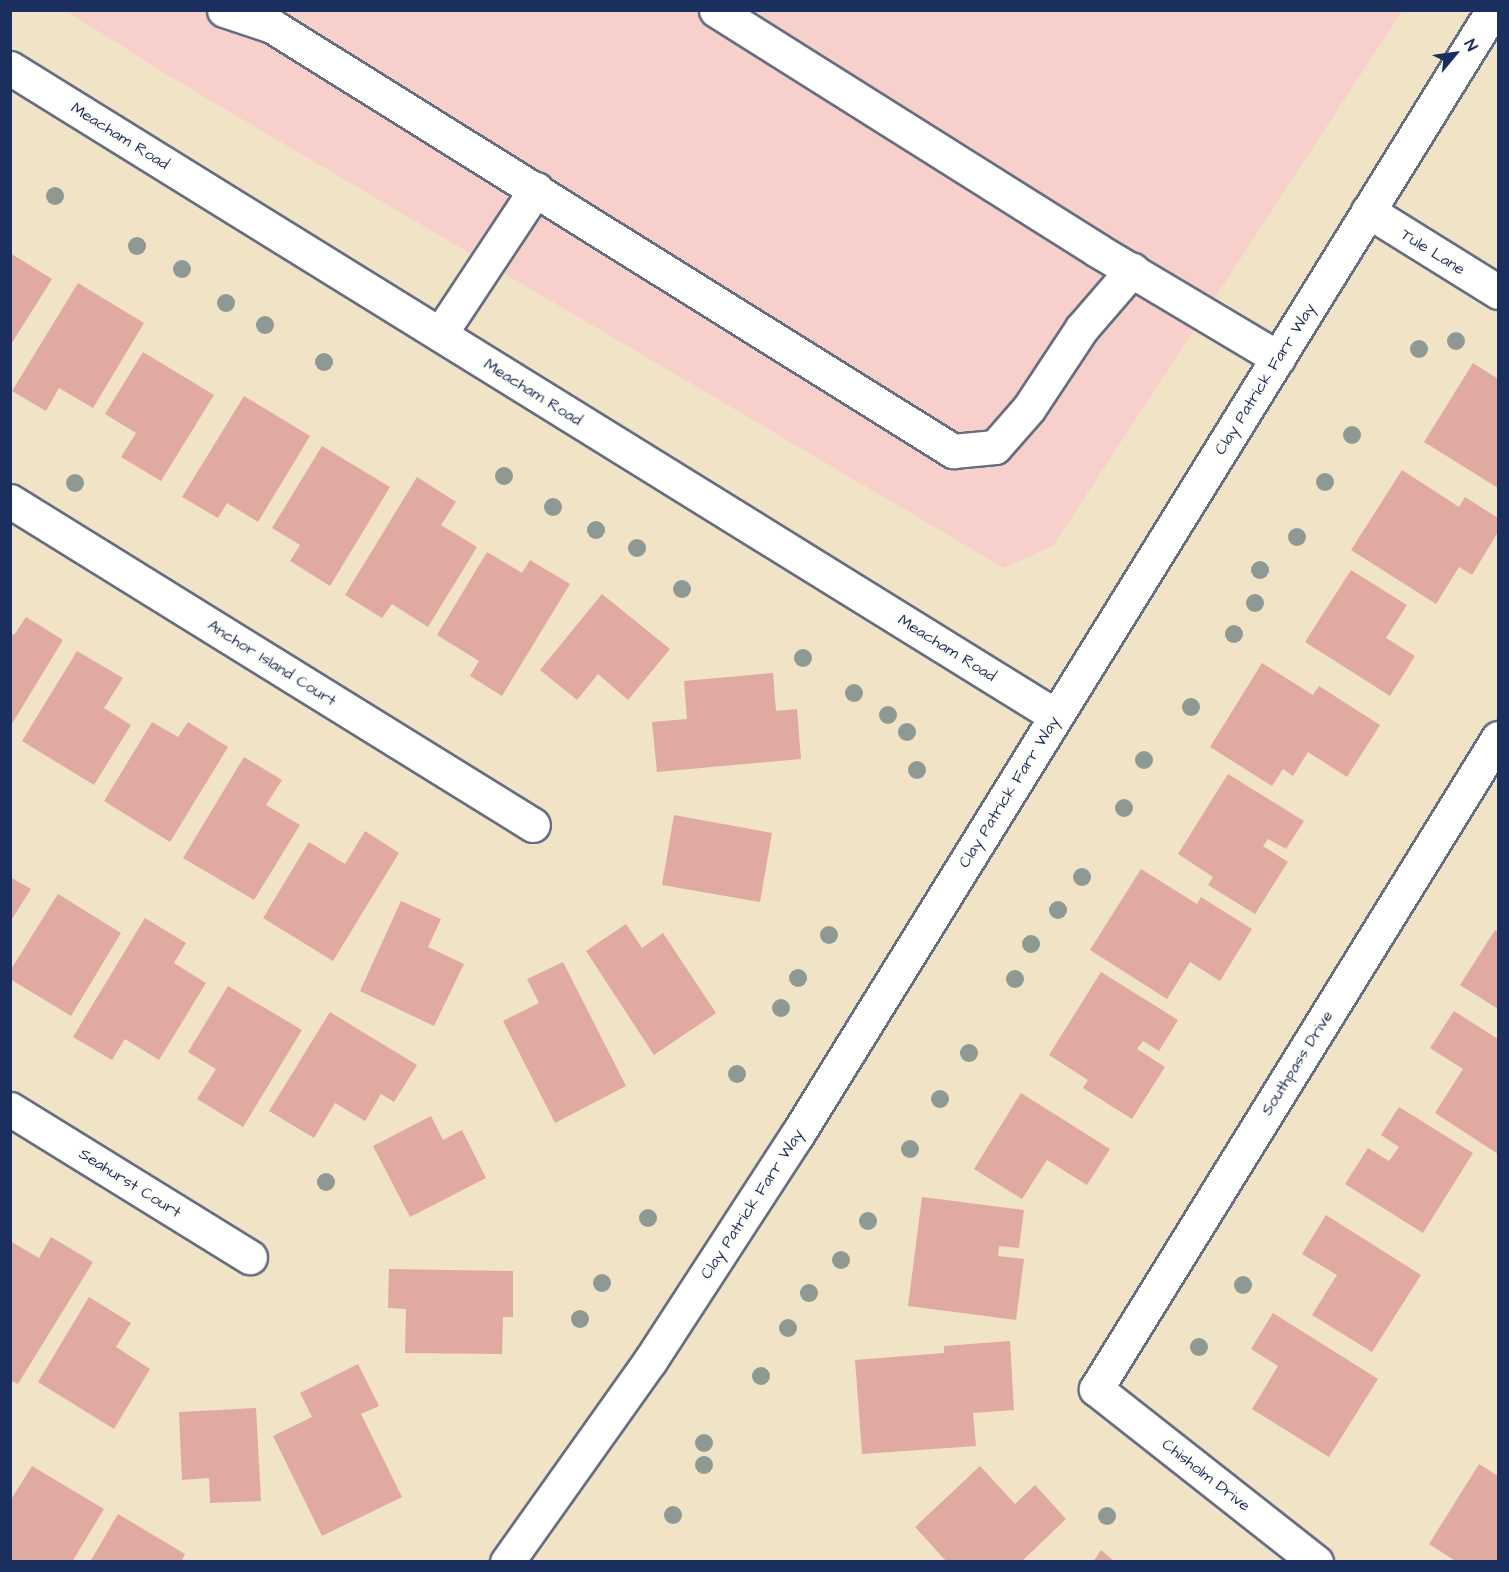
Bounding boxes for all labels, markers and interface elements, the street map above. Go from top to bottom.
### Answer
north arrow [1425,24,1485,84]
text: N [1459,36,1483,55]
street label: Meacham Road [67,98,173,174]
street label: Tule Lane [1398,225,1468,279]
street label: Clay Patrick Farr Way [1211,300,1319,458]
street label: Meacham Road [480,354,586,430]
street label: Meacham Road [894,610,1000,686]
street label: Anchor Island Court [204,616,340,710]
street label: Clay Patrick Farr Way [955,713,1063,871]
street label: Southpass Drive [1257,1007,1337,1119]
street label: Clay Patrick Farr Way [696,1125,808,1283]
street label: Seahurst Court [75,1144,185,1222]
street label: Chisholm Drive [1158,1435,1254,1515]

